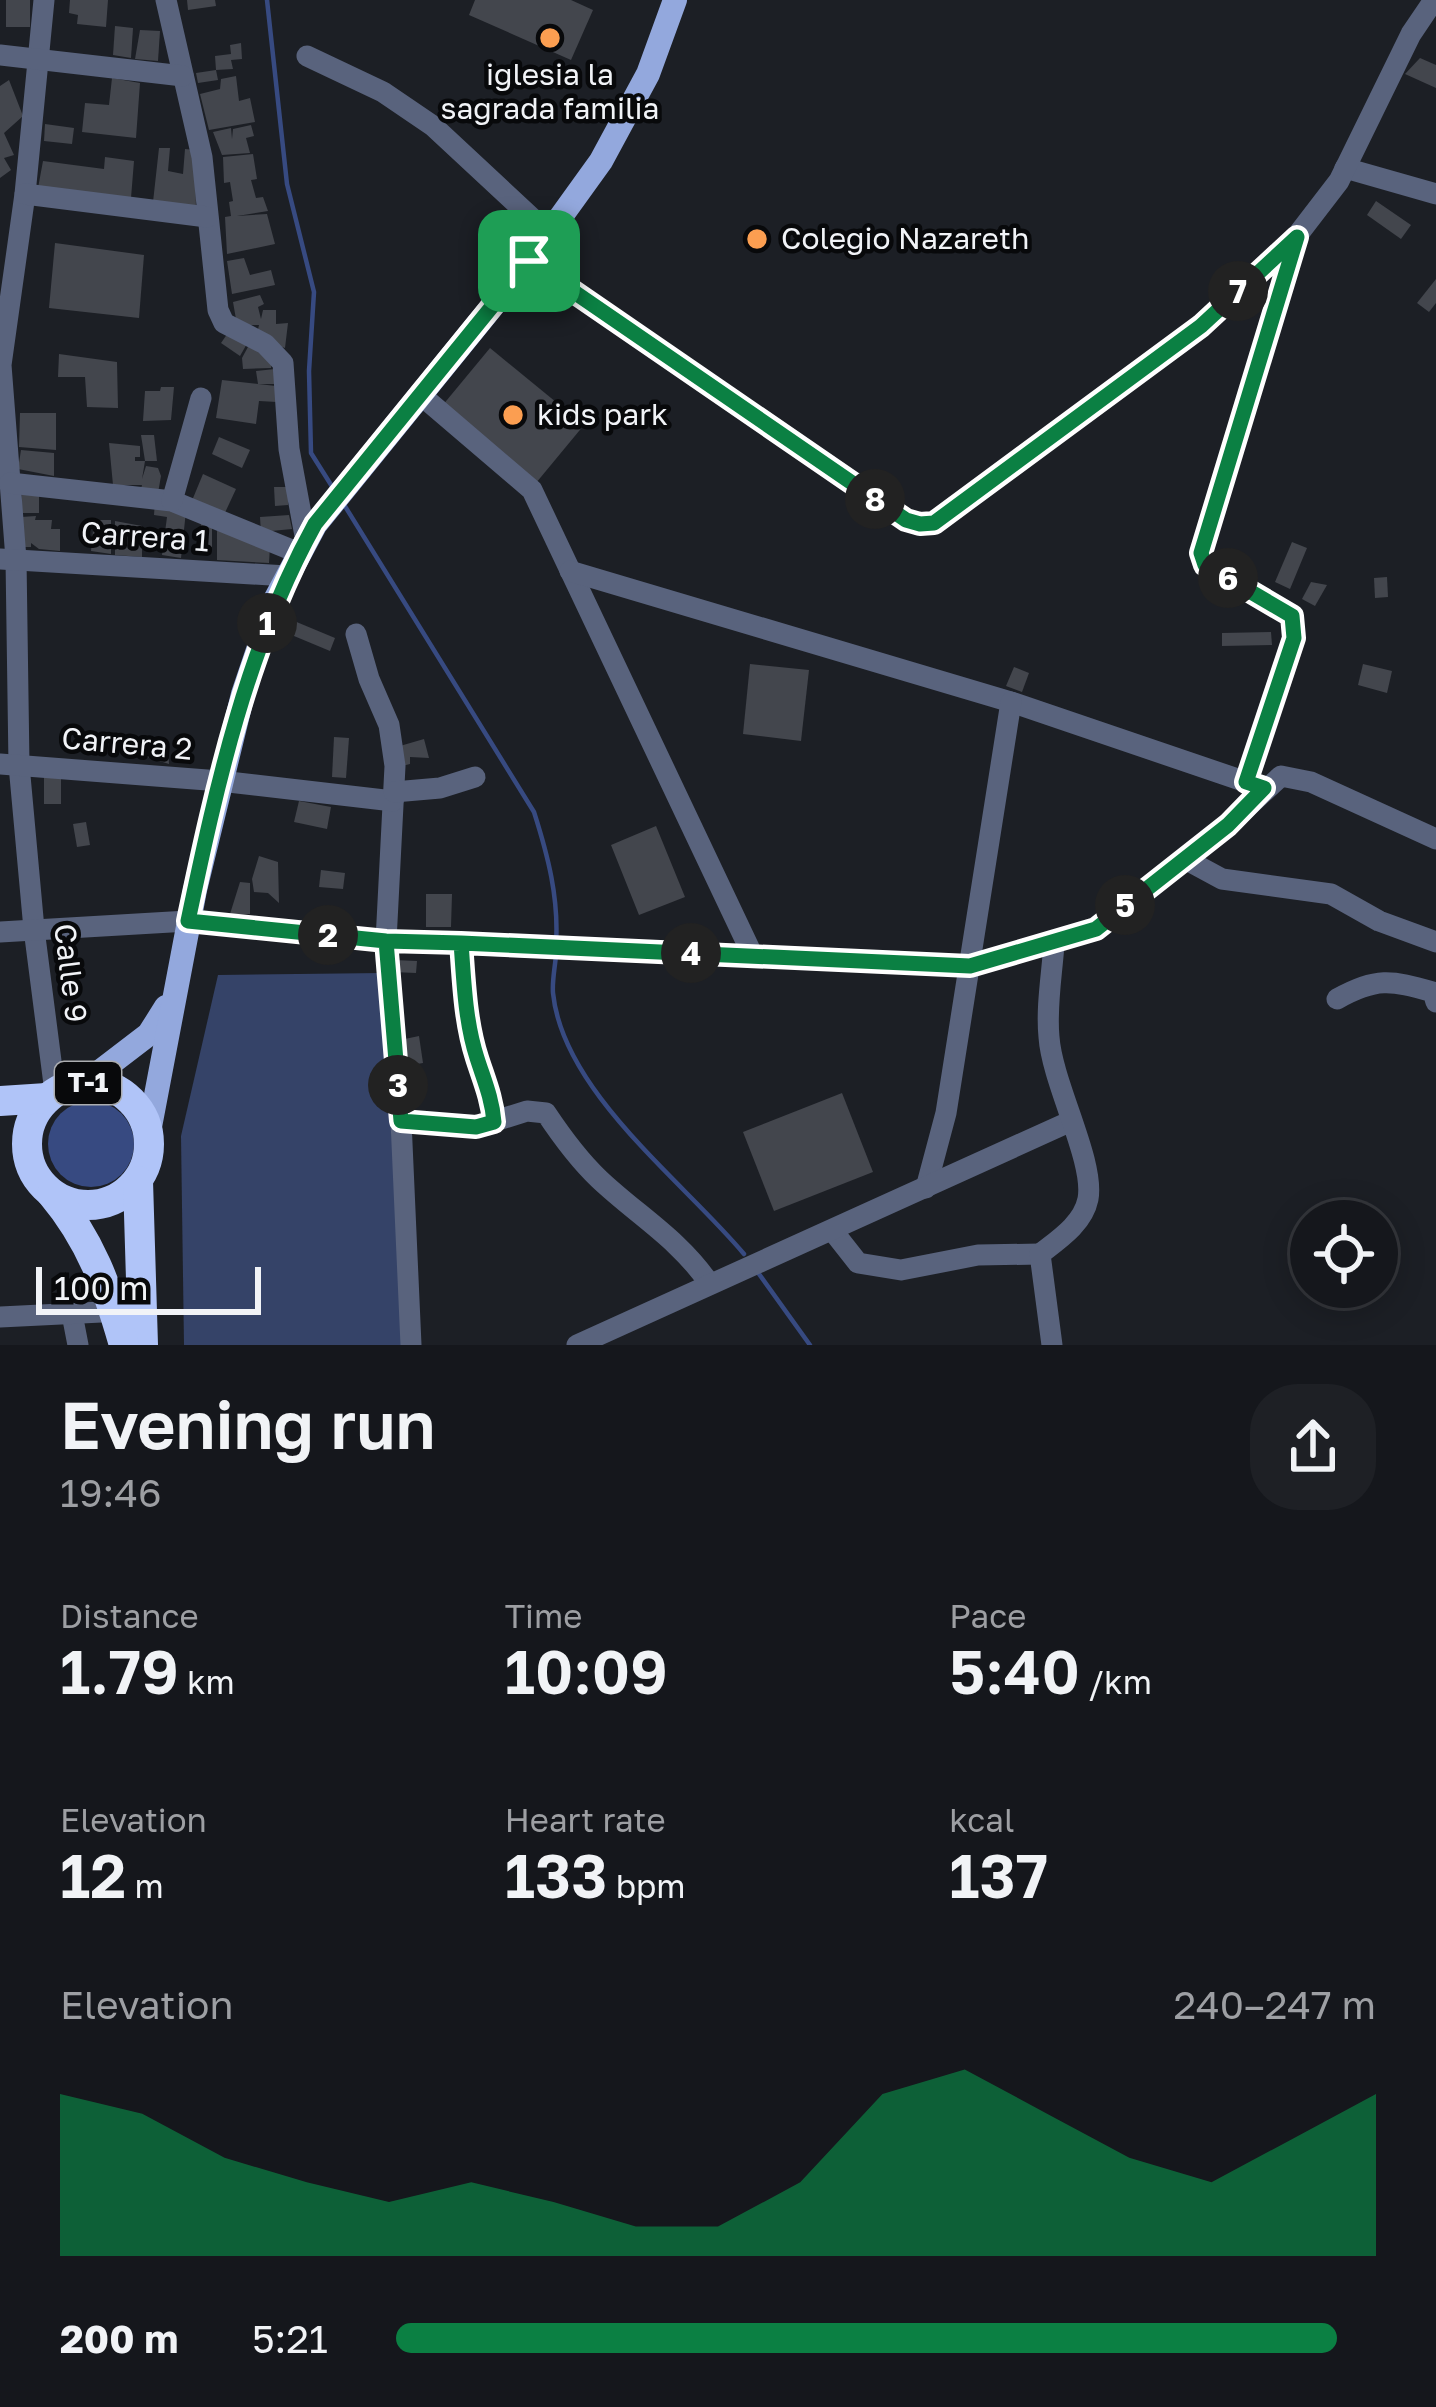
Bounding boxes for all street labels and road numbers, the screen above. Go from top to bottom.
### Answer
street label: Carrera 1 [80,514,210,558]
street label: Carrera 2 [60,719,194,767]
street label: Calle 9 [47,921,95,1024]
road number: T-1 [55,1062,121,1104]

